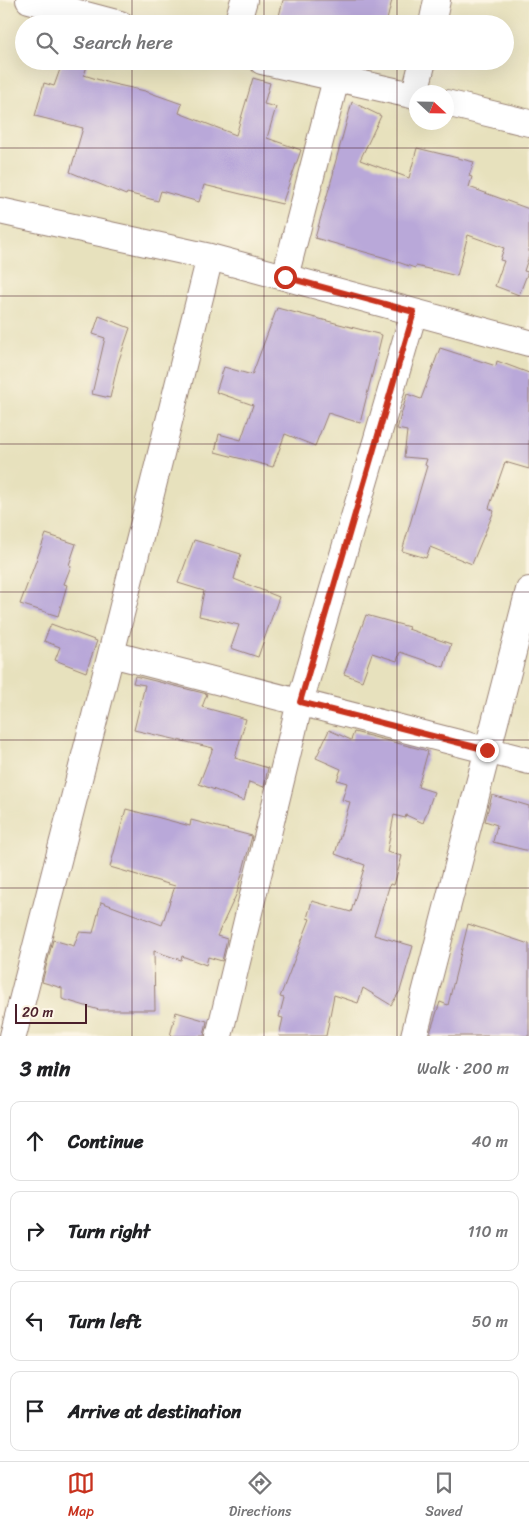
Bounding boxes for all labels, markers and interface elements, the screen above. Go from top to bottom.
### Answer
search box [15,15,514,70]
text: Search here [73,26,173,59]
icon: search [33,29,61,57]
north arrow [409,85,454,130]
route start [274,266,297,289]
route end [476,739,499,762]
text: 20 m [22,1000,53,1025]
scale bar [15,1001,88,1024]
text: 3 min [20,1050,70,1088]
text: Walk · 200 m [417,1054,509,1083]
text: Continue [68,1125,144,1158]
icon: ahead [21,1127,49,1155]
text: 40 m [471,1127,508,1156]
text: Turn right [68,1215,150,1248]
icon: right [21,1217,49,1245]
text: 110 m [468,1217,508,1246]
text: Turn left [68,1305,141,1338]
icon: left [21,1307,49,1335]
text: 50 m [472,1307,508,1336]
text: Arrive at destination [68,1395,241,1428]
icon: arrive [21,1397,49,1425]
tab: Map [67,1469,95,1524]
tab: Directions [229,1469,291,1524]
tab: Saved [425,1469,462,1524]

